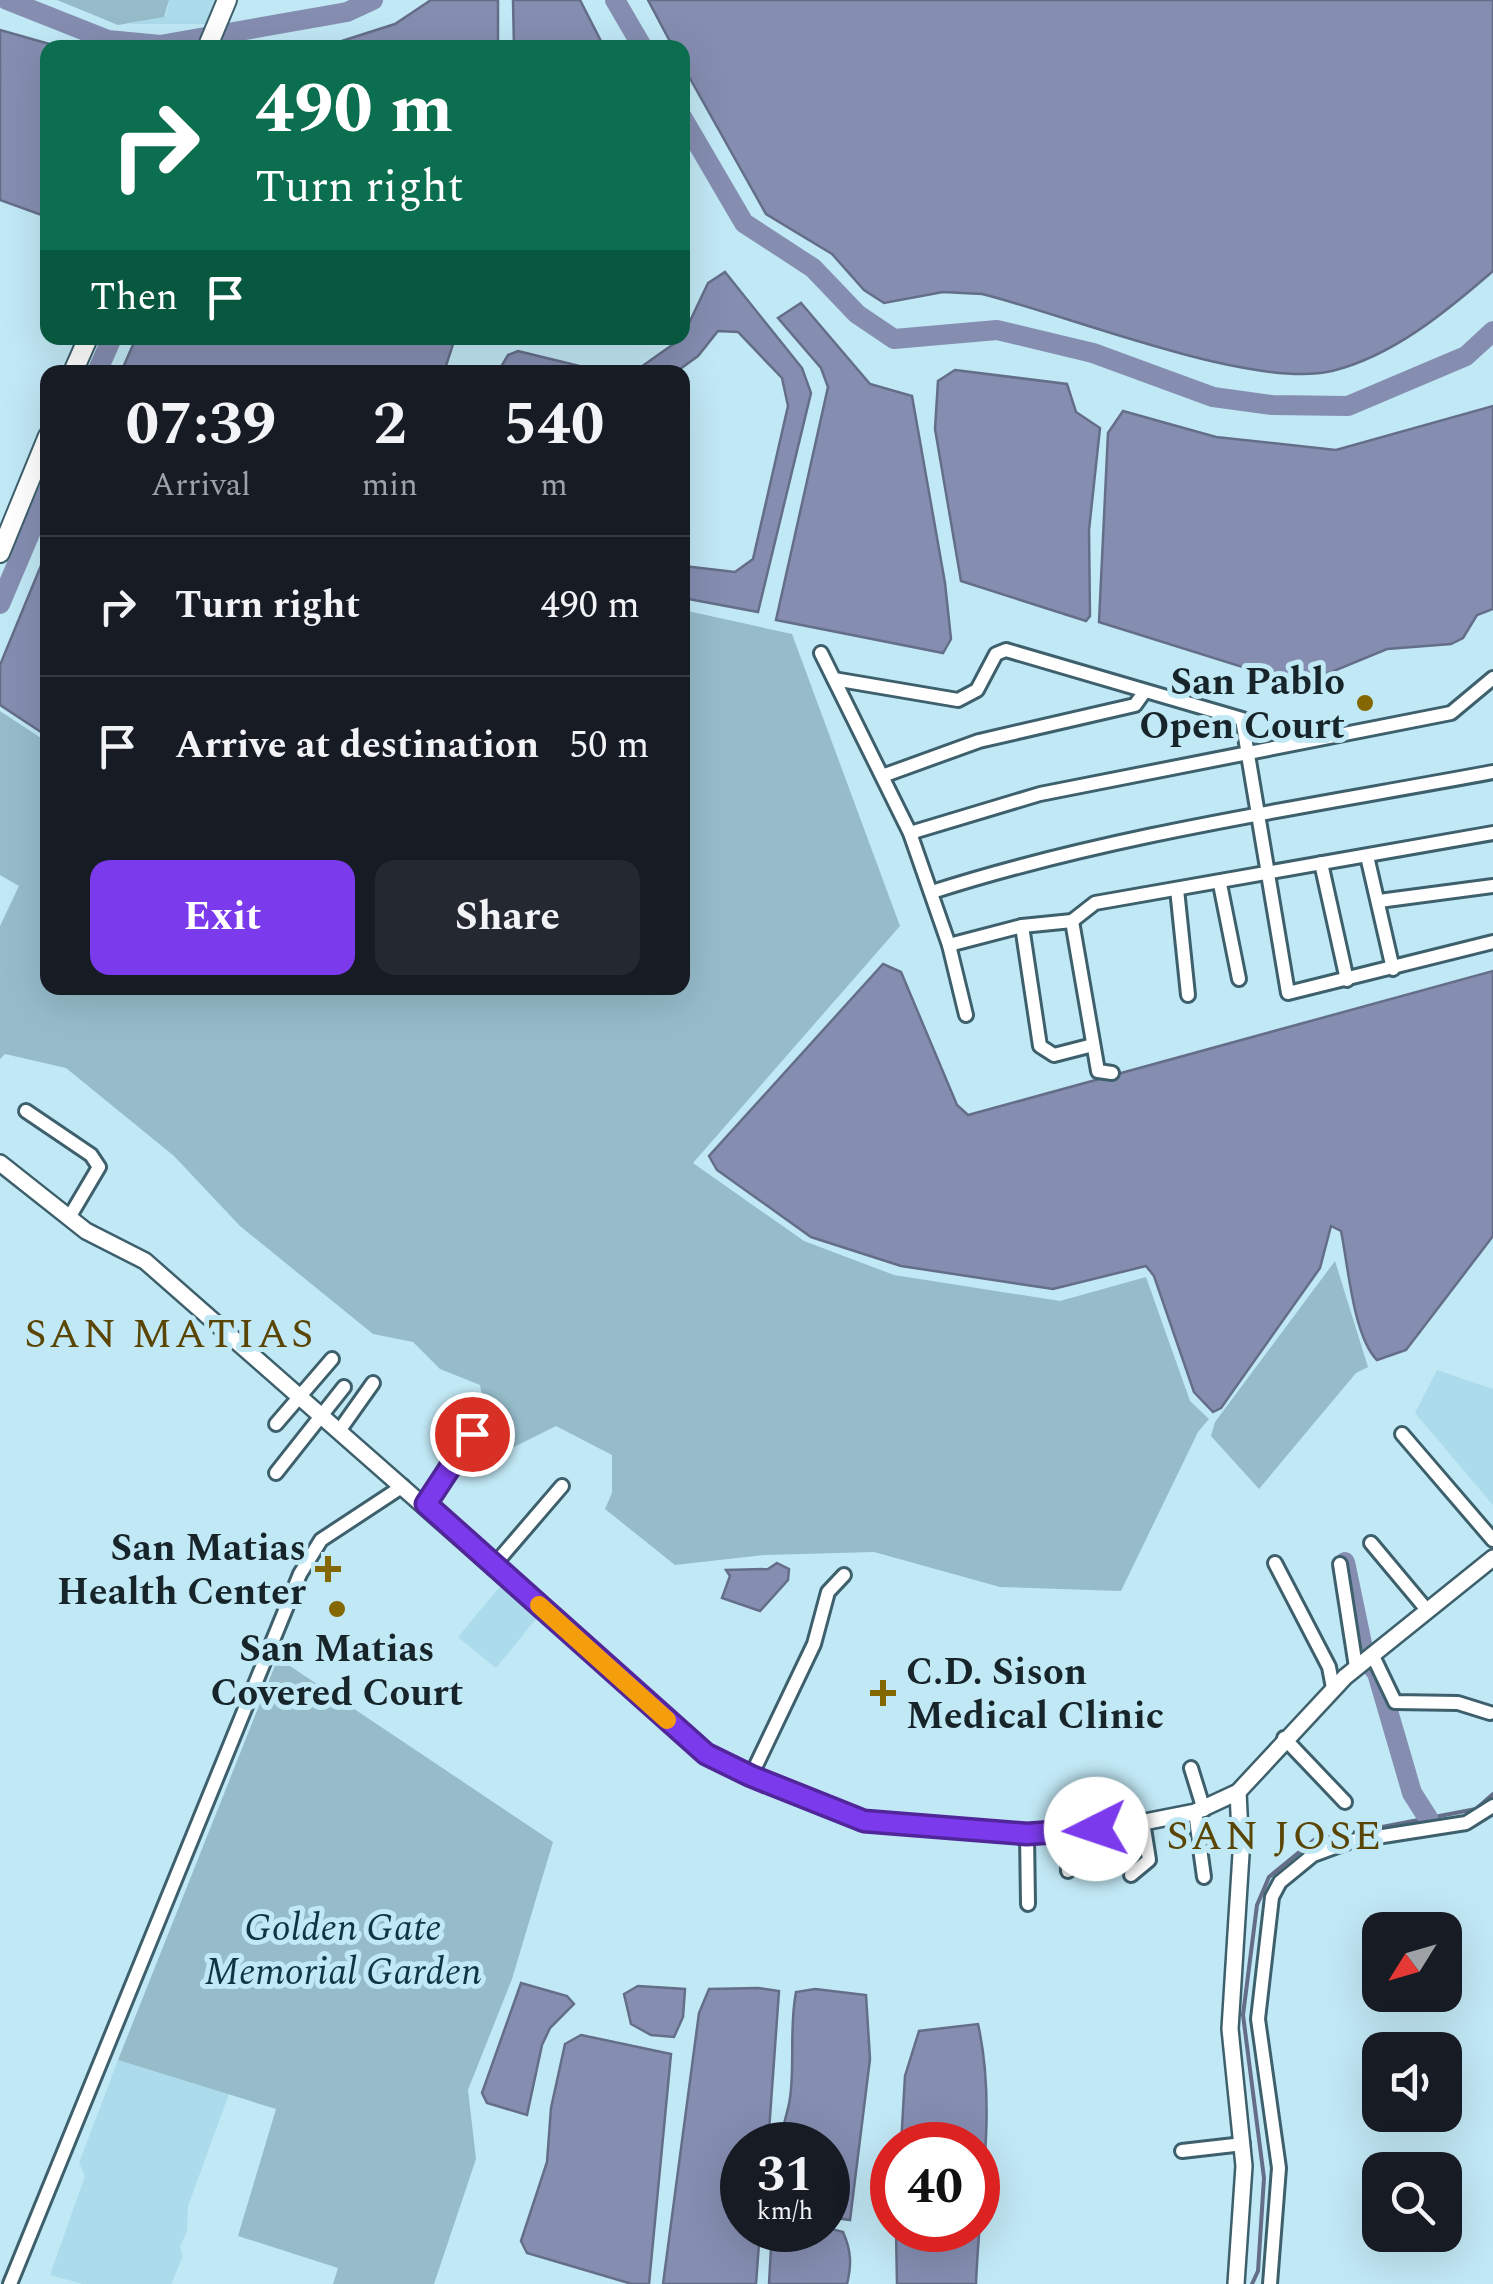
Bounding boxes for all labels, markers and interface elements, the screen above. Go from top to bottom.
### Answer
text: 490 m [255,57,453,163]
icon: right [90,80,220,210]
text: Turn right [255,153,464,222]
text: Then [90,269,178,327]
icon: arrive [198,270,253,325]
text: 07:39 [126,379,276,471]
text: 2 [373,379,407,471]
text: 540 [503,379,604,471]
text: Arrival [151,461,251,510]
text: min [362,461,418,510]
text: m [540,461,568,510]
text: Turn right [175,577,360,635]
text: 490 m [541,577,640,635]
icon: right [90,579,145,634]
place label: San Pablo Open Court [1139,654,1345,756]
marker: San Pablo Open Court [1354,692,1376,714]
text: Arrive at destination [175,717,539,775]
text: 50 m [569,717,649,775]
icon: arrive [90,719,145,774]
button: Exit [90,860,355,975]
button: Share [375,860,640,975]
district label: SAN MATIAS [24,1303,316,1366]
pin [430,1392,515,1477]
icon: arrive [445,1407,500,1462]
place label: San Matias Health Center [57,1520,307,1622]
marker: San Matias Health Center [315,1556,341,1582]
marker: San Matias Covered Court [326,1598,348,1620]
place label: San Matias Covered Court [211,1621,463,1723]
place label: C.D. Sison Medical Clinic [906,1644,1164,1746]
marker: C.D. Sison Medical Clinic [870,1680,896,1706]
position arrow [1044,1777,1148,1881]
district label: SAN JOSE [1166,1805,1384,1868]
park label: Golden Gate Memorial Garden [204,1900,482,2002]
north arrow [1362,1912,1462,2012]
map controls [1362,1912,1462,2252]
button: sound [1362,2032,1462,2132]
speed limit sign: 40 [870,2122,1000,2252]
text: 31 [757,2137,813,2213]
button: search [1362,2152,1462,2252]
text: km/h [757,2193,813,2231]

